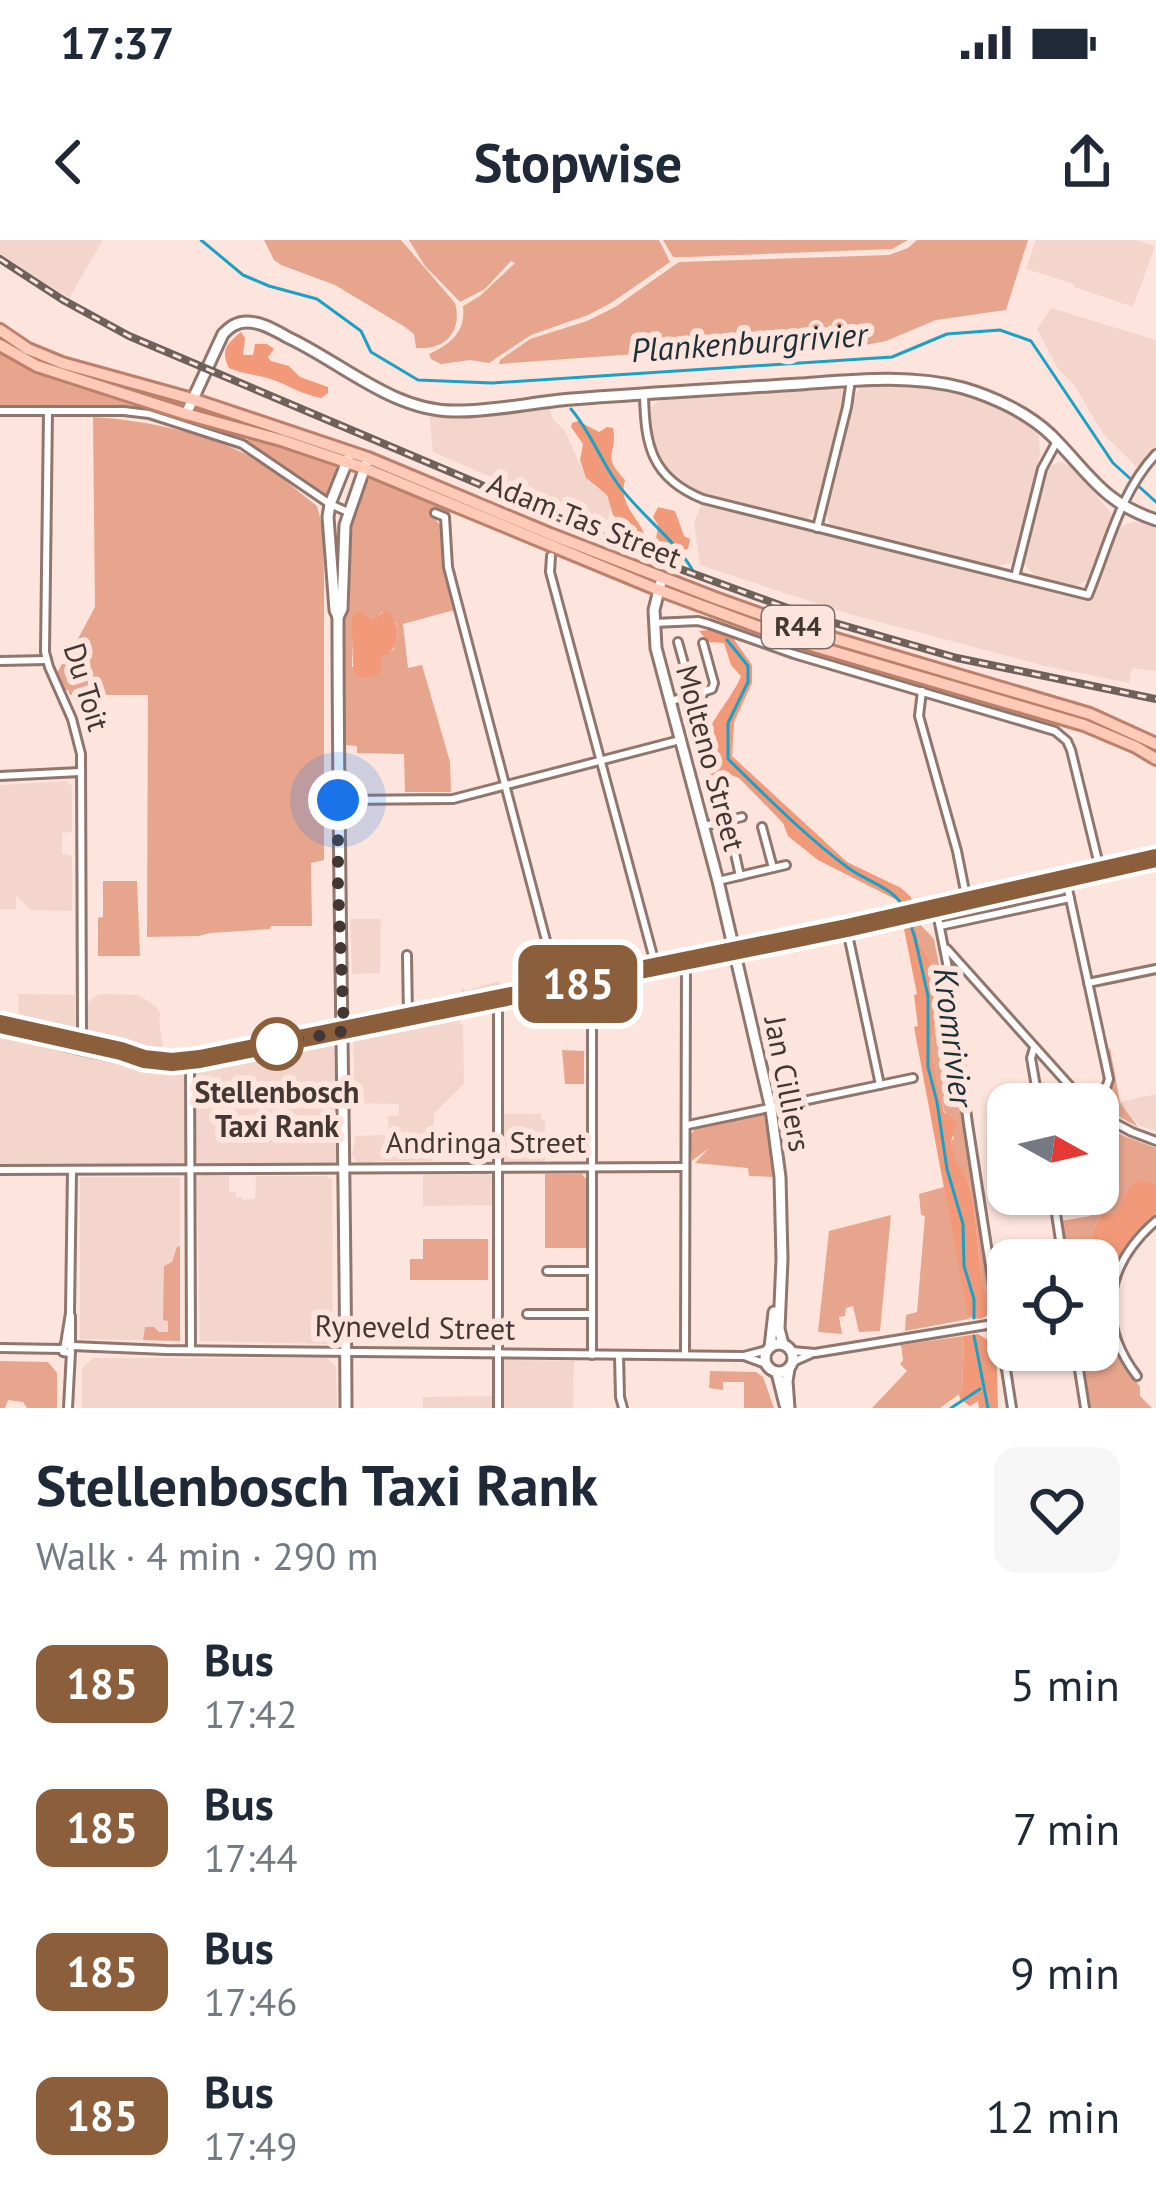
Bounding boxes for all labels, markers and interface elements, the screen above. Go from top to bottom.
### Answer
text: 17:37 [60,13,174,71]
text: Stopwise [474,127,682,197]
icon: back [36,129,102,195]
icon: share [1054,129,1120,195]
water label: Plankenburgrivier [630,312,871,371]
street label: Adam Tas Street [482,463,687,576]
road number: R44 [762,606,834,648]
street label: Du Toit [56,638,119,735]
street label: Molteno Street [668,660,755,855]
your location [308,770,368,830]
line badge: 185 [509,945,647,1023]
text: 185 [542,956,614,1011]
water label: Kromrivier [925,965,985,1111]
street label: Jan Cilliers [756,1011,821,1155]
marker: Stellenbosch Taxi Rank [252,1019,302,1069]
place label: Stellenbosch Taxi Rank [195,1072,359,1145]
north arrow [987,1083,1119,1215]
map controls [987,1083,1119,1371]
street label: Andringa Street [386,1122,586,1161]
button: locate [987,1239,1119,1371]
street label: Ryneveld Street [314,1305,516,1348]
button: heart [994,1447,1120,1573]
text: Stellenbosch Taxi Rank [36,1448,598,1522]
text: Walk · 4 min · 290 m [36,1530,378,1581]
text: Bus [204,1630,274,1688]
text: 5 min [1010,1655,1120,1713]
text: 185 [66,1656,138,1711]
text: 17:42 [204,1688,298,1739]
text: Bus [204,1774,274,1832]
text: 7 min [1013,1799,1120,1857]
text: 185 [66,1800,138,1855]
text: 17:44 [204,1832,298,1883]
text: Bus [204,1918,274,1976]
text: 9 min [1010,1943,1120,2001]
text: 185 [66,1944,138,1999]
text: 17:46 [204,1976,298,2027]
text: Bus [204,2062,274,2120]
text: 12 min [986,2087,1120,2145]
text: 185 [66,2088,138,2143]
text: 17:49 [204,2120,298,2171]

